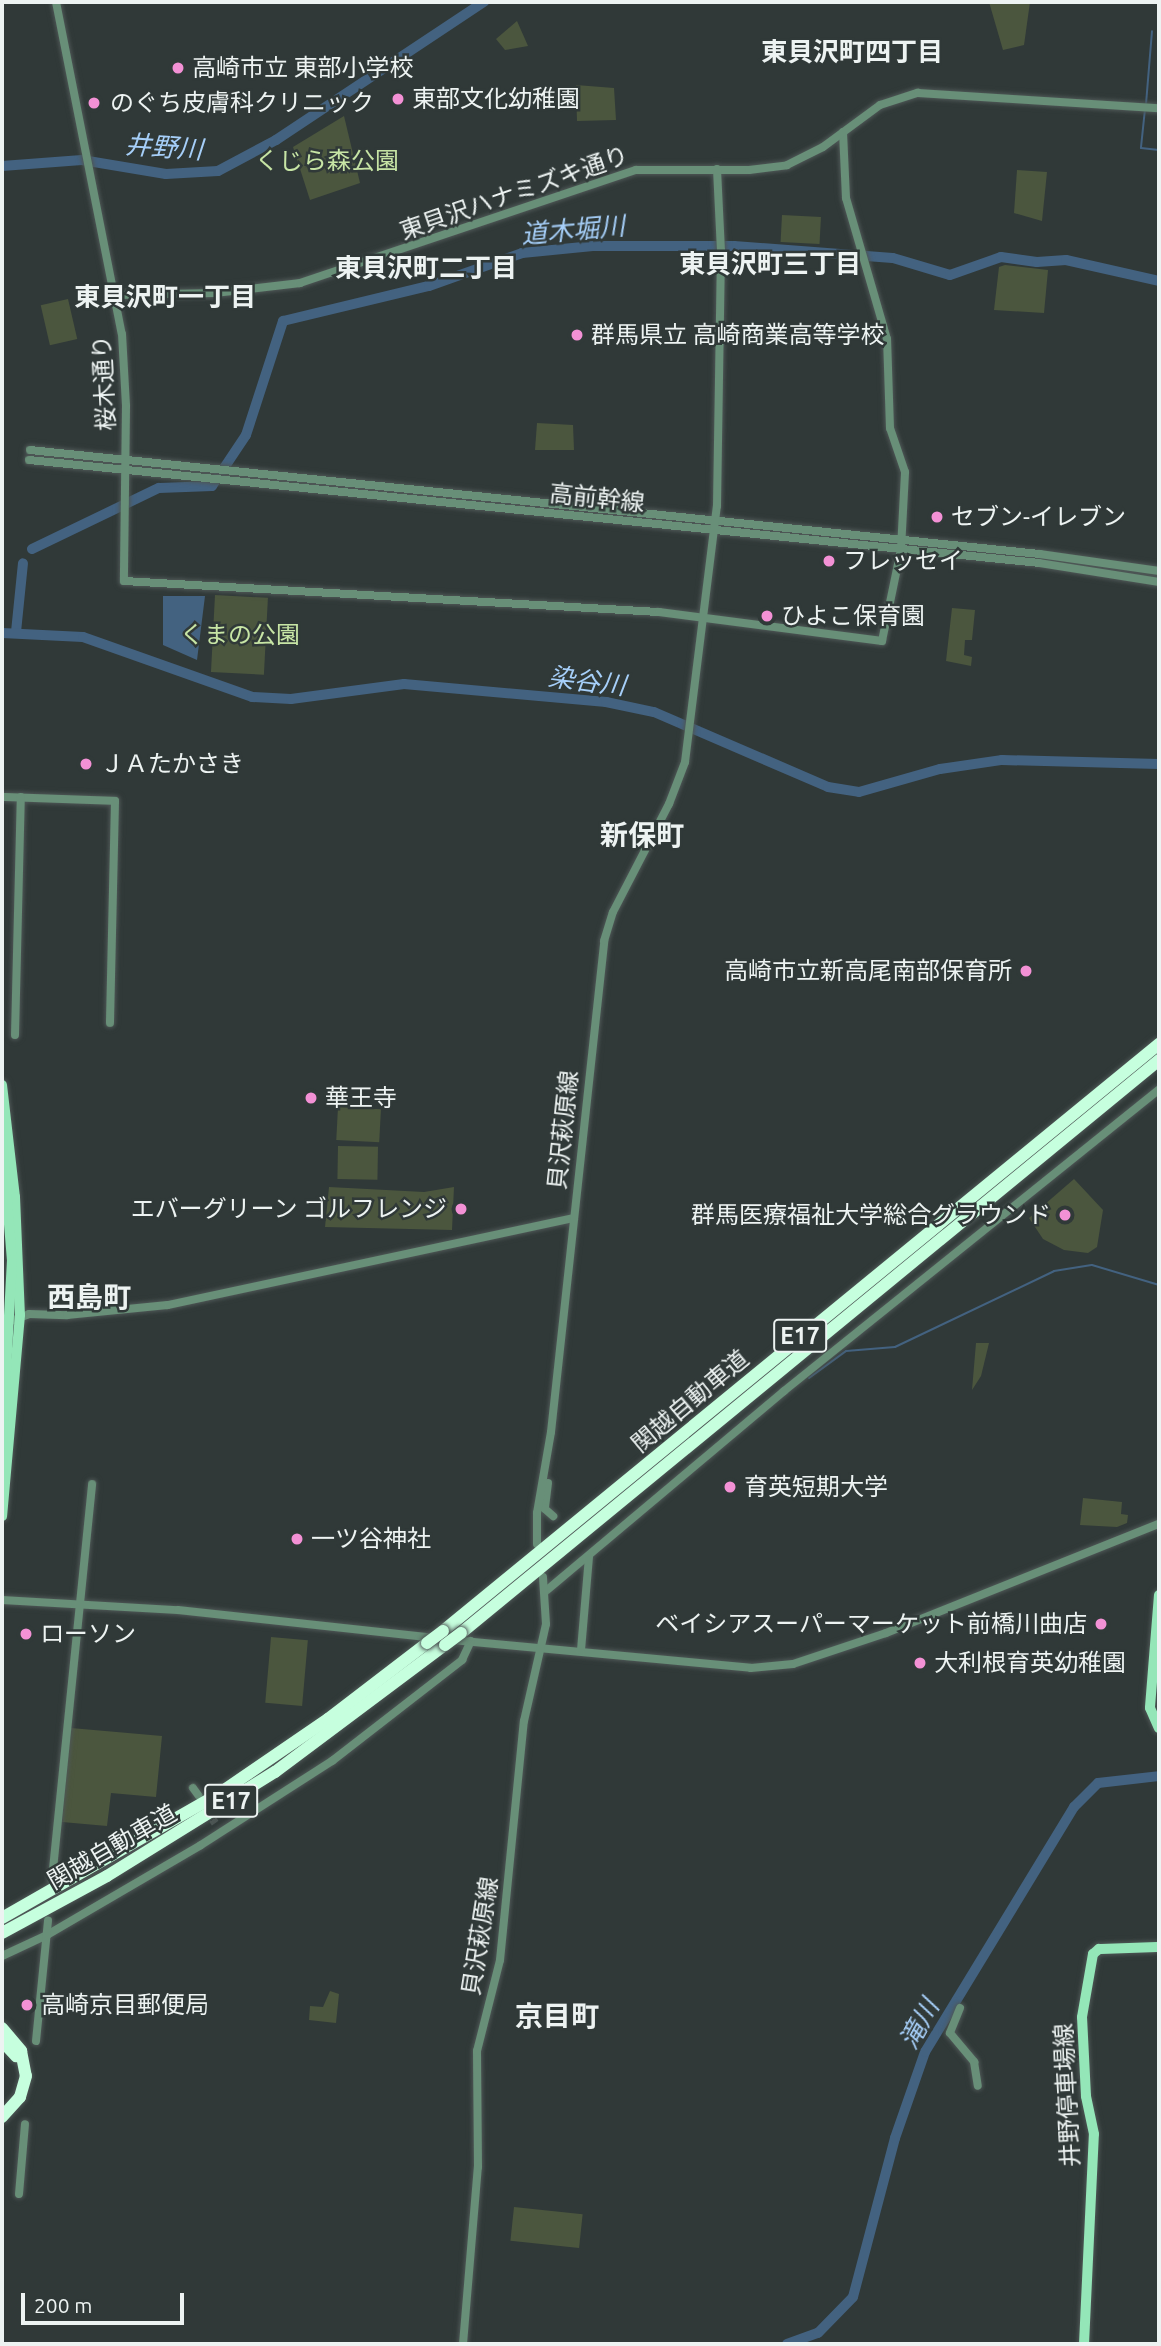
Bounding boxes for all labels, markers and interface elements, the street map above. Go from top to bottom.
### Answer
district label: 東貝沢町四丁目 [761,36,943,68]
place label: 高崎市立 東部小学校 [192,54,413,82]
marker: 高崎市立 東部小学校 [170,60,186,76]
place label: 東部文化幼稚園 [412,85,580,113]
place label: のぐち皮膚科クリニック [110,89,374,117]
marker: 東部文化幼稚園 [390,91,406,107]
marker: のぐち皮膚科クリニック [84,93,104,113]
water label: 井野川 [124,129,204,165]
street label: 東貝沢ハナミズキ通り [396,140,632,246]
park label: くじら森公園 [255,147,399,175]
water label: 道木堀川 [520,210,626,250]
district label: 東貝沢町三丁目 [679,248,861,280]
district label: 東貝沢町二丁目 [335,252,517,284]
district label: 東貝沢町一丁目 [74,281,256,313]
place label: 群馬県立 高崎商業高等学校 [591,321,884,349]
marker: 群馬県立 高崎商業高等学校 [569,327,585,343]
street label: 桜木通り [87,334,121,432]
street label: 高前幹線 [548,479,646,517]
place label: セブン-イレブン [951,503,1126,531]
marker: セブン-イレブン [929,509,945,525]
place label: フレッセイ [843,547,963,575]
marker: フレッセイ [821,553,837,569]
place label: ひよこ保育園 [781,602,925,630]
marker: ひよこ保育園 [759,608,775,624]
park label: くまの公園 [180,621,300,649]
water label: 染谷川 [546,661,628,701]
place label: ＪＡたかさき [100,750,244,778]
marker: ＪＡたかさき [78,756,94,772]
district label: 新保町 [600,818,684,852]
place label: 高崎市立新高尾南部保育所 [724,957,1012,985]
marker: 高崎市立新高尾南部保育所 [1018,963,1034,979]
street label: 貝沢萩原線 [542,1069,584,1191]
place label: 華王寺 [325,1084,397,1112]
marker: 華王寺 [303,1090,319,1106]
place label: エバーグリーン ゴルフレンジ [130,1195,447,1223]
marker: エバーグリーン ゴルフレンジ [453,1201,469,1217]
place label: 群馬医療福祉大学総合グラウンド [691,1201,1051,1229]
marker: 群馬医療福祉大学総合グラウンド [1057,1207,1073,1223]
district label: 西島町 [47,1280,131,1314]
road number: E17 [772,1316,828,1356]
street label: 関越自動車道 [626,1344,754,1458]
place label: 育英短期大学 [744,1473,888,1501]
marker: 育英短期大学 [722,1479,738,1495]
place label: 一ツ谷神社 [311,1525,431,1553]
marker: 一ツ谷神社 [289,1531,305,1547]
place label: ベイシアスーパーマーケット前橋川曲店 [655,1610,1087,1638]
marker: ベイシアスーパーマーケット前橋川曲店 [1093,1616,1109,1632]
place label: ローソン [40,1620,136,1648]
marker: ローソン [18,1626,34,1642]
place label: 大利根育英幼稚園 [934,1649,1126,1677]
marker: 大利根育英幼稚園 [912,1655,928,1671]
road number: E17 [203,1782,259,1820]
street label: 関越自動車道 [42,1799,182,1895]
street label: 貝沢萩原線 [456,1874,504,1998]
place label: 高崎京目郵便局 [41,1991,209,2019]
water label: 滝川 [893,1994,945,2054]
marker: 高崎京目郵便局 [19,1997,35,2013]
district label: 京目町 [515,1999,599,2033]
street label: 井野停車場線 [1049,2022,1085,2168]
scale bar [24,2280,187,2324]
text: 200 m [34,2293,92,2317]

